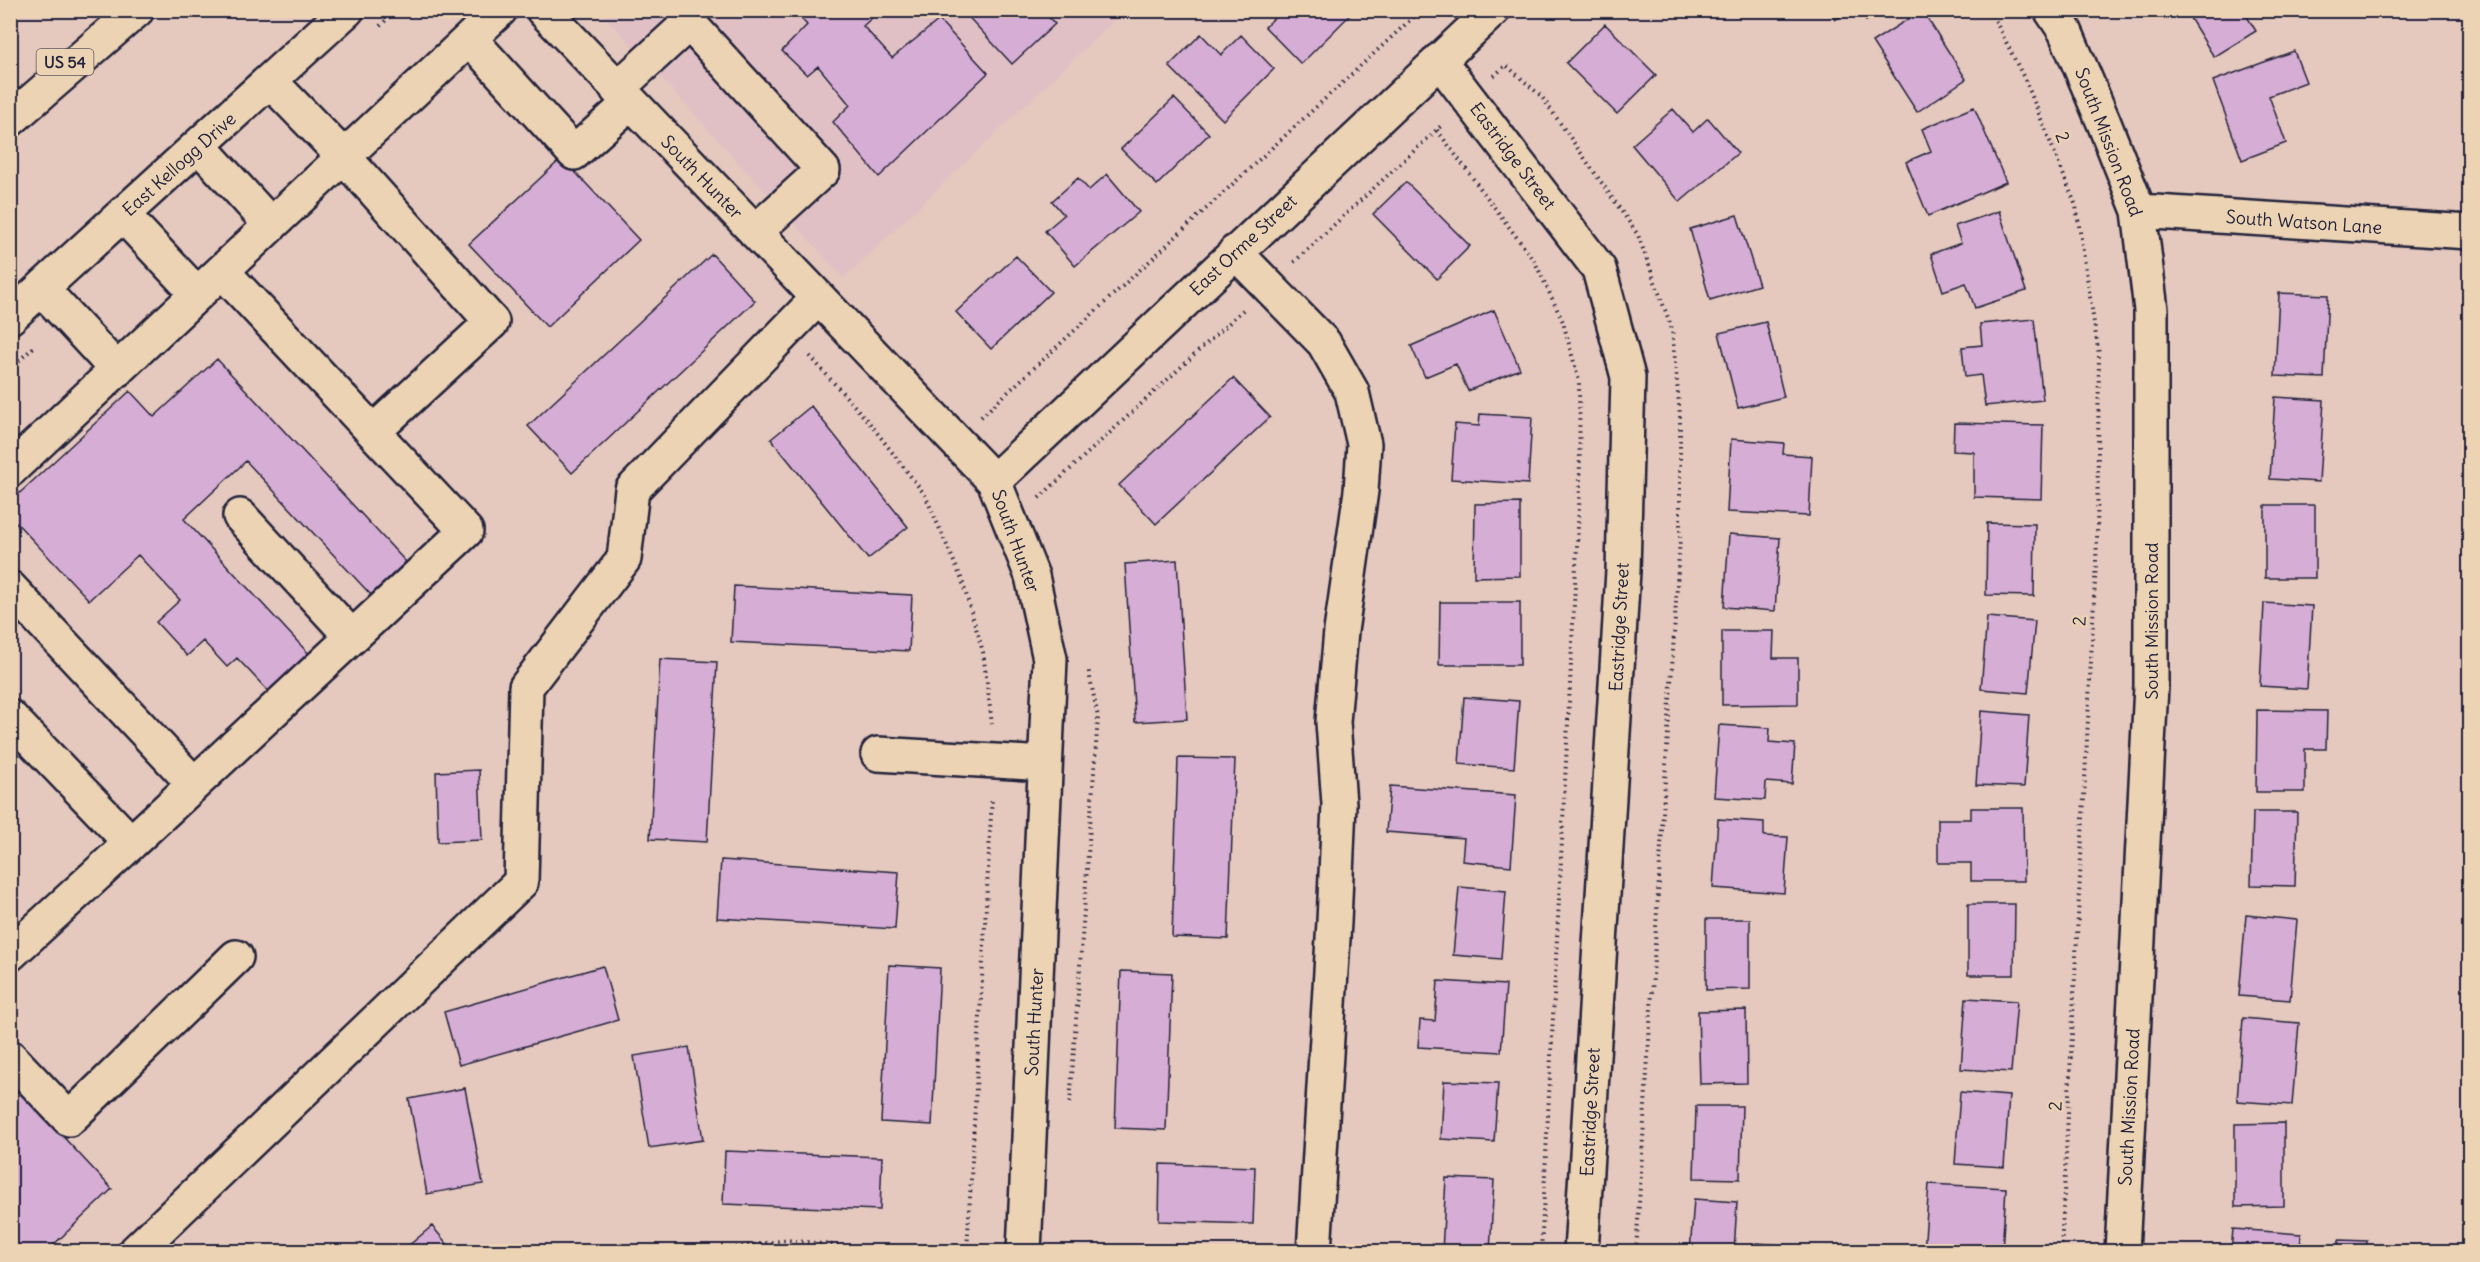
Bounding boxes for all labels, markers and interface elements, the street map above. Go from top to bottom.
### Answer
road number: US 54 [36,49,94,75]
street label: South Mission Road [2070,64,2148,220]
street label: Eastridge Street [1465,98,1561,214]
street label: East Kellogg Drive [118,107,240,221]
street label: 2 [2050,128,2076,146]
street label: South Hunter [656,130,748,224]
street label: East Orme Street [1185,189,1301,301]
street label: South Watson Lane [2225,205,2383,239]
street label: South Hunter [987,486,1045,596]
street label: South Mission Road [2140,542,2163,700]
street label: Eastridge Street [1604,562,1634,692]
street label: 2 [2067,615,2091,627]
street label: South Hunter [1020,967,1048,1077]
street label: South Mission Road [2113,1027,2145,1186]
street label: Eastridge Street [1575,1047,1605,1177]
street label: 2 [2043,1100,2067,1112]

